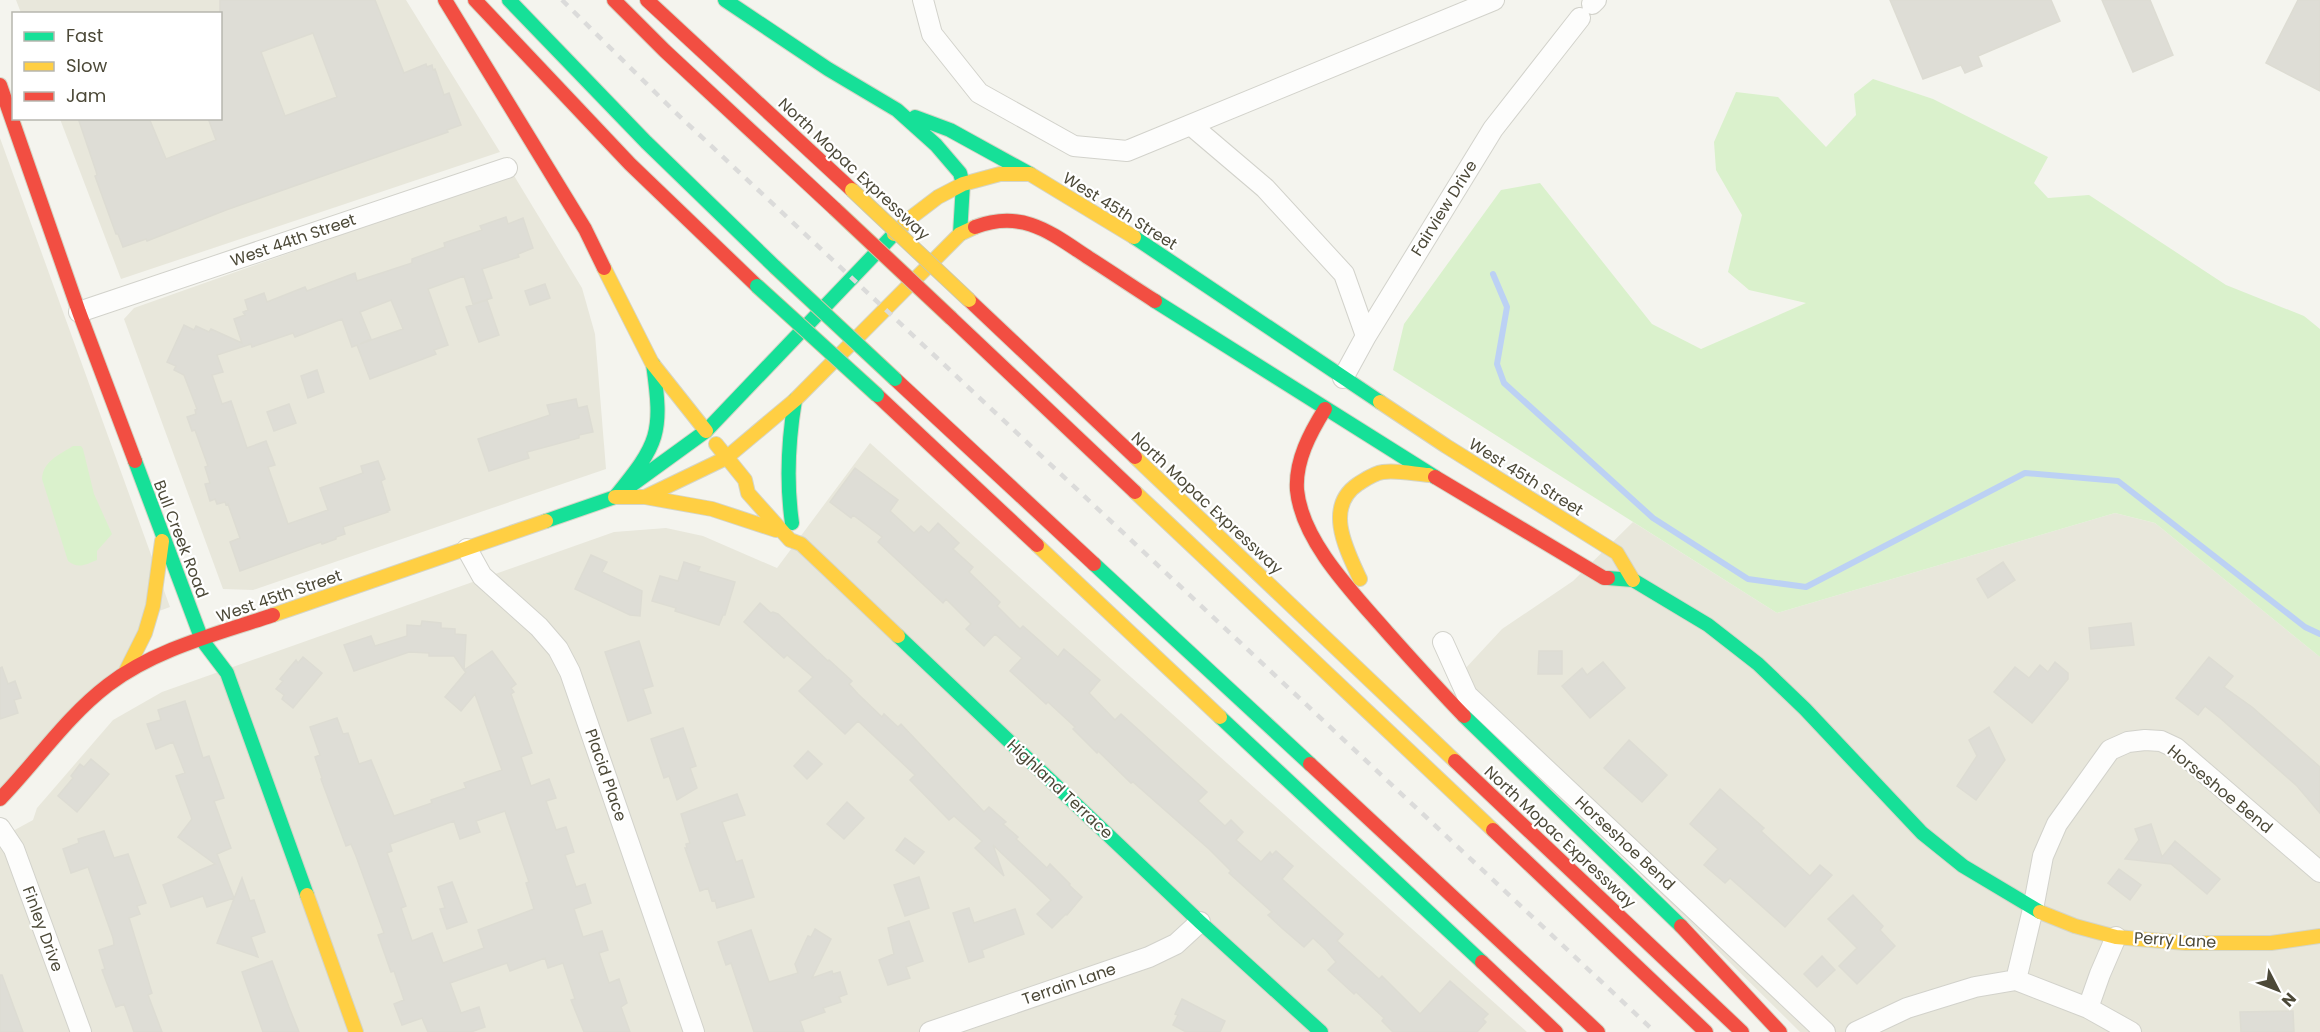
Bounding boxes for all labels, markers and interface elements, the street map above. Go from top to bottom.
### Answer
legend [12,12,222,120]
text: Fast [66,23,103,48]
text: Slow [66,53,108,78]
text: Jam [66,83,106,108]
street label: North Mopac Expressway [773,93,935,245]
street label: Fairview Drive [1405,156,1483,260]
street label: West 45th Street [1058,166,1182,256]
street label: West 44th Street [227,208,359,272]
street label: North Mopac Expressway [1126,427,1288,579]
street label: West 45th Street [1464,432,1588,522]
street label: Bull Creek Road [148,477,214,601]
street label: West 45th Street [213,564,345,628]
street label: Placid Place [579,726,633,824]
street label: Highland Terrace [1002,734,1118,844]
street label: Horseshoe Bend [2162,739,2278,839]
street label: North Mopac Expressway [1479,761,1641,913]
street label: Horseshoe Bend [1570,790,1680,896]
street label: Finley Drive [17,883,69,975]
street label: Perry Lane [2133,926,2217,954]
street label: Terrain Lane [1019,957,1119,1011]
north arrow [2248,960,2308,1020]
text: N [2276,988,2301,1012]

